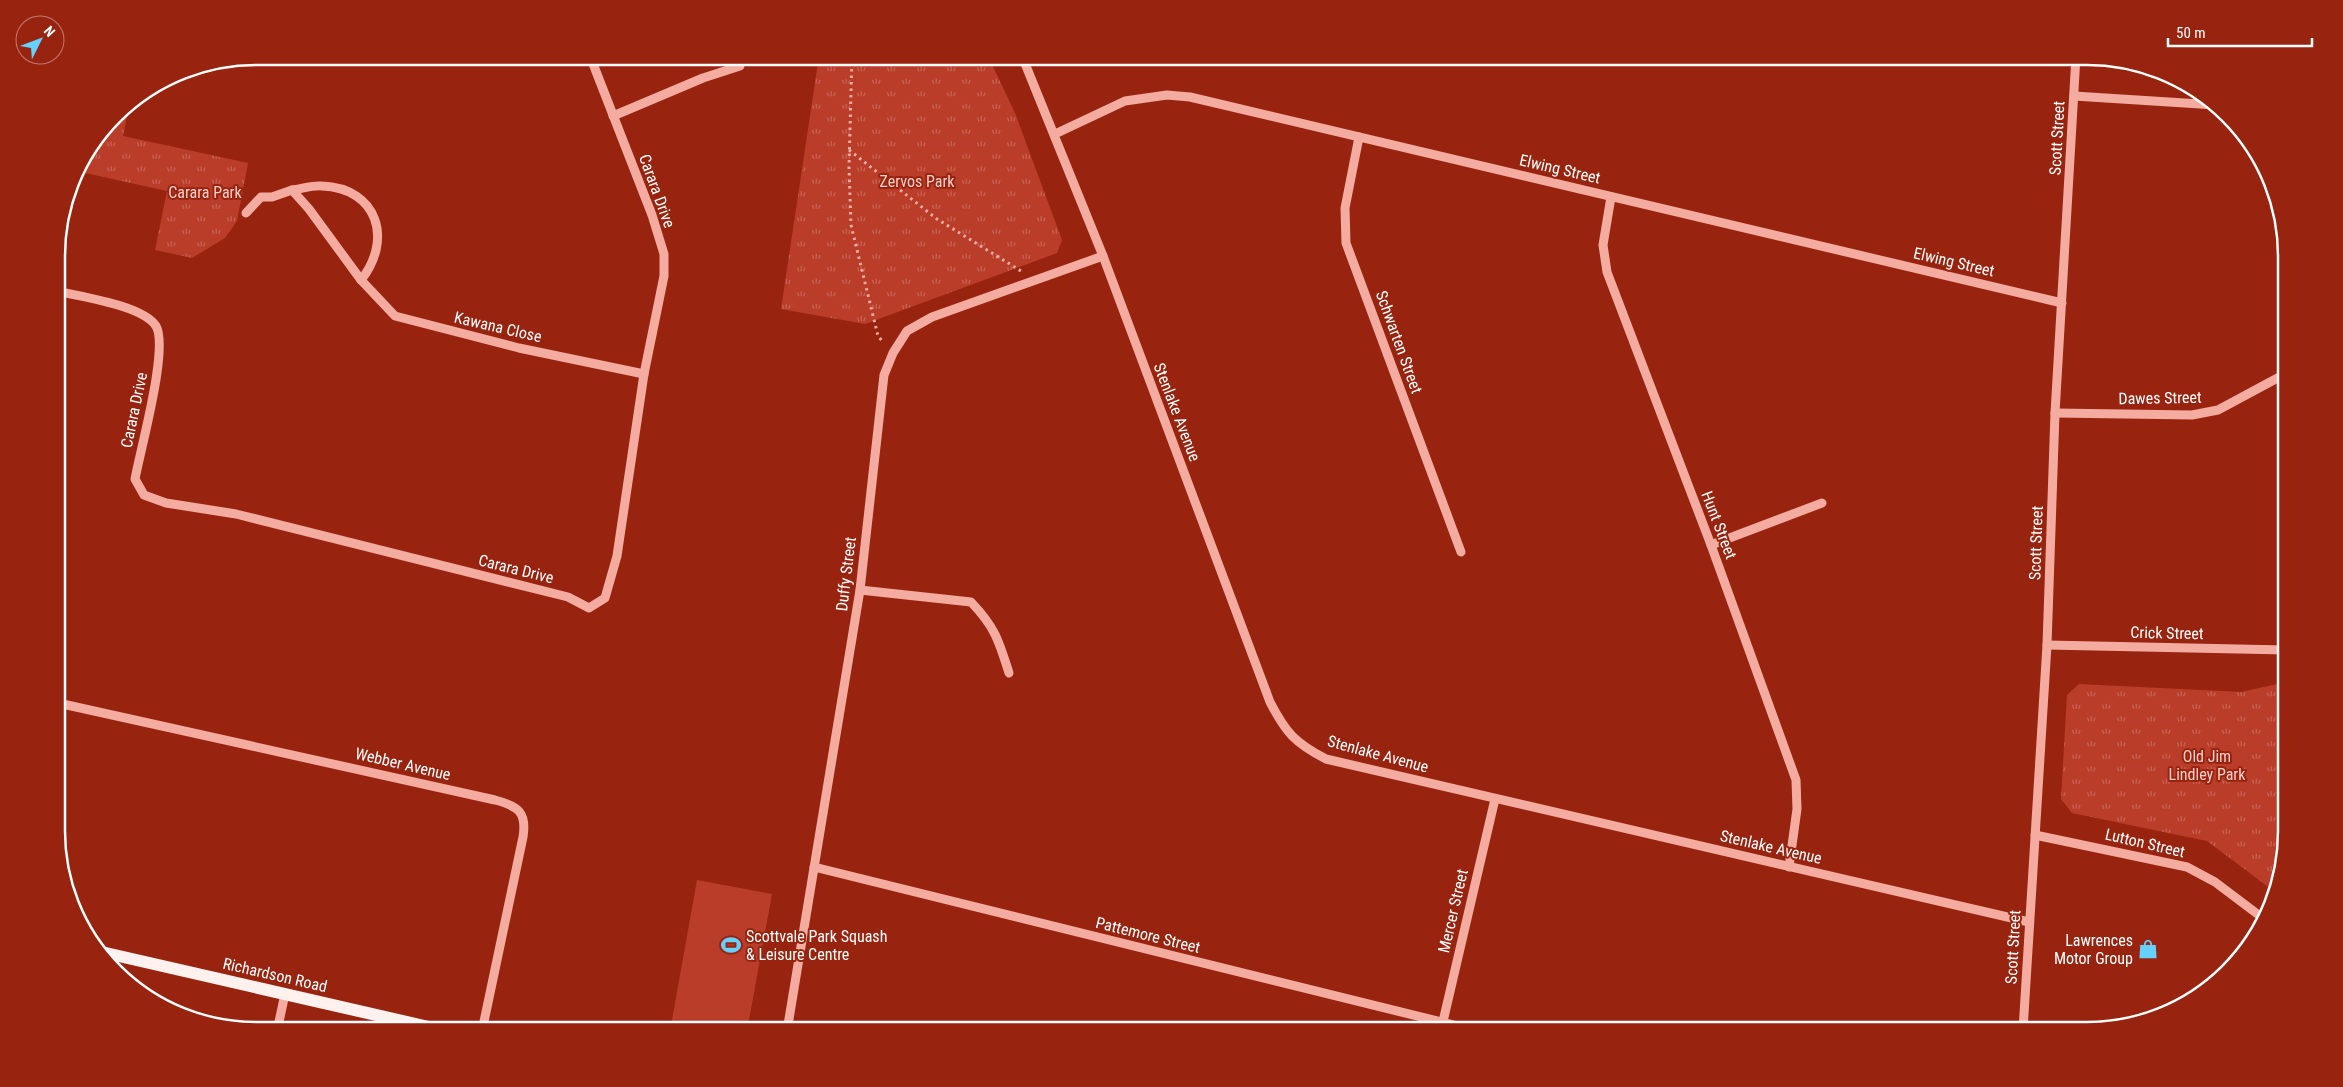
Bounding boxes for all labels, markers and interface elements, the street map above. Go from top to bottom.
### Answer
north arrow [15,15,65,65]
scale bar [2168,15,2312,47]
text: N [41,23,58,40]
text: 50 m [2176,24,2206,42]
street label: Scott Street [2046,100,2068,176]
street label: Elwing Street [1518,150,1603,188]
street label: Carara Drive [635,152,679,230]
park label: Zervos Park [880,172,955,191]
park label: Carara Park [168,183,242,202]
street label: Elwing Street [1912,243,1997,281]
street label: Schwarten Street [1372,288,1426,396]
street label: Kawana Close [452,308,544,346]
street label: Stenlake Avenue [1150,360,1204,464]
street label: Carara Drive [117,370,151,450]
street label: Dawes Street [2118,388,2202,408]
street label: Hunt Street [1697,488,1741,562]
street label: Scott Street [2025,505,2047,580]
street label: Duffy Street [832,535,860,612]
street label: Carara Drive [476,550,556,588]
street label: Crick Street [2130,623,2204,643]
street label: Stenlake Avenue [1325,731,1431,777]
street label: Webber Avenue [353,744,453,784]
park label: Old Jim Lindley Park [2169,747,2246,784]
street label: Lutton Street [2103,825,2187,861]
street label: Stenlake Avenue [1718,826,1824,868]
street label: Mercer Street [1434,867,1472,955]
street label: Scott Street [2002,909,2024,985]
street label: Pattemore Street [1094,913,1202,957]
place label: Scottvale Park Squash & Leisure Centre [746,927,887,964]
place label: Lawrences Motor Group [2054,931,2133,968]
sports icon: Scottvale Park Squash & Leisure Centre [720,934,742,956]
shop icon: Lawrences Motor Group [2137,938,2159,960]
street label: Richardson Road [221,954,329,996]

